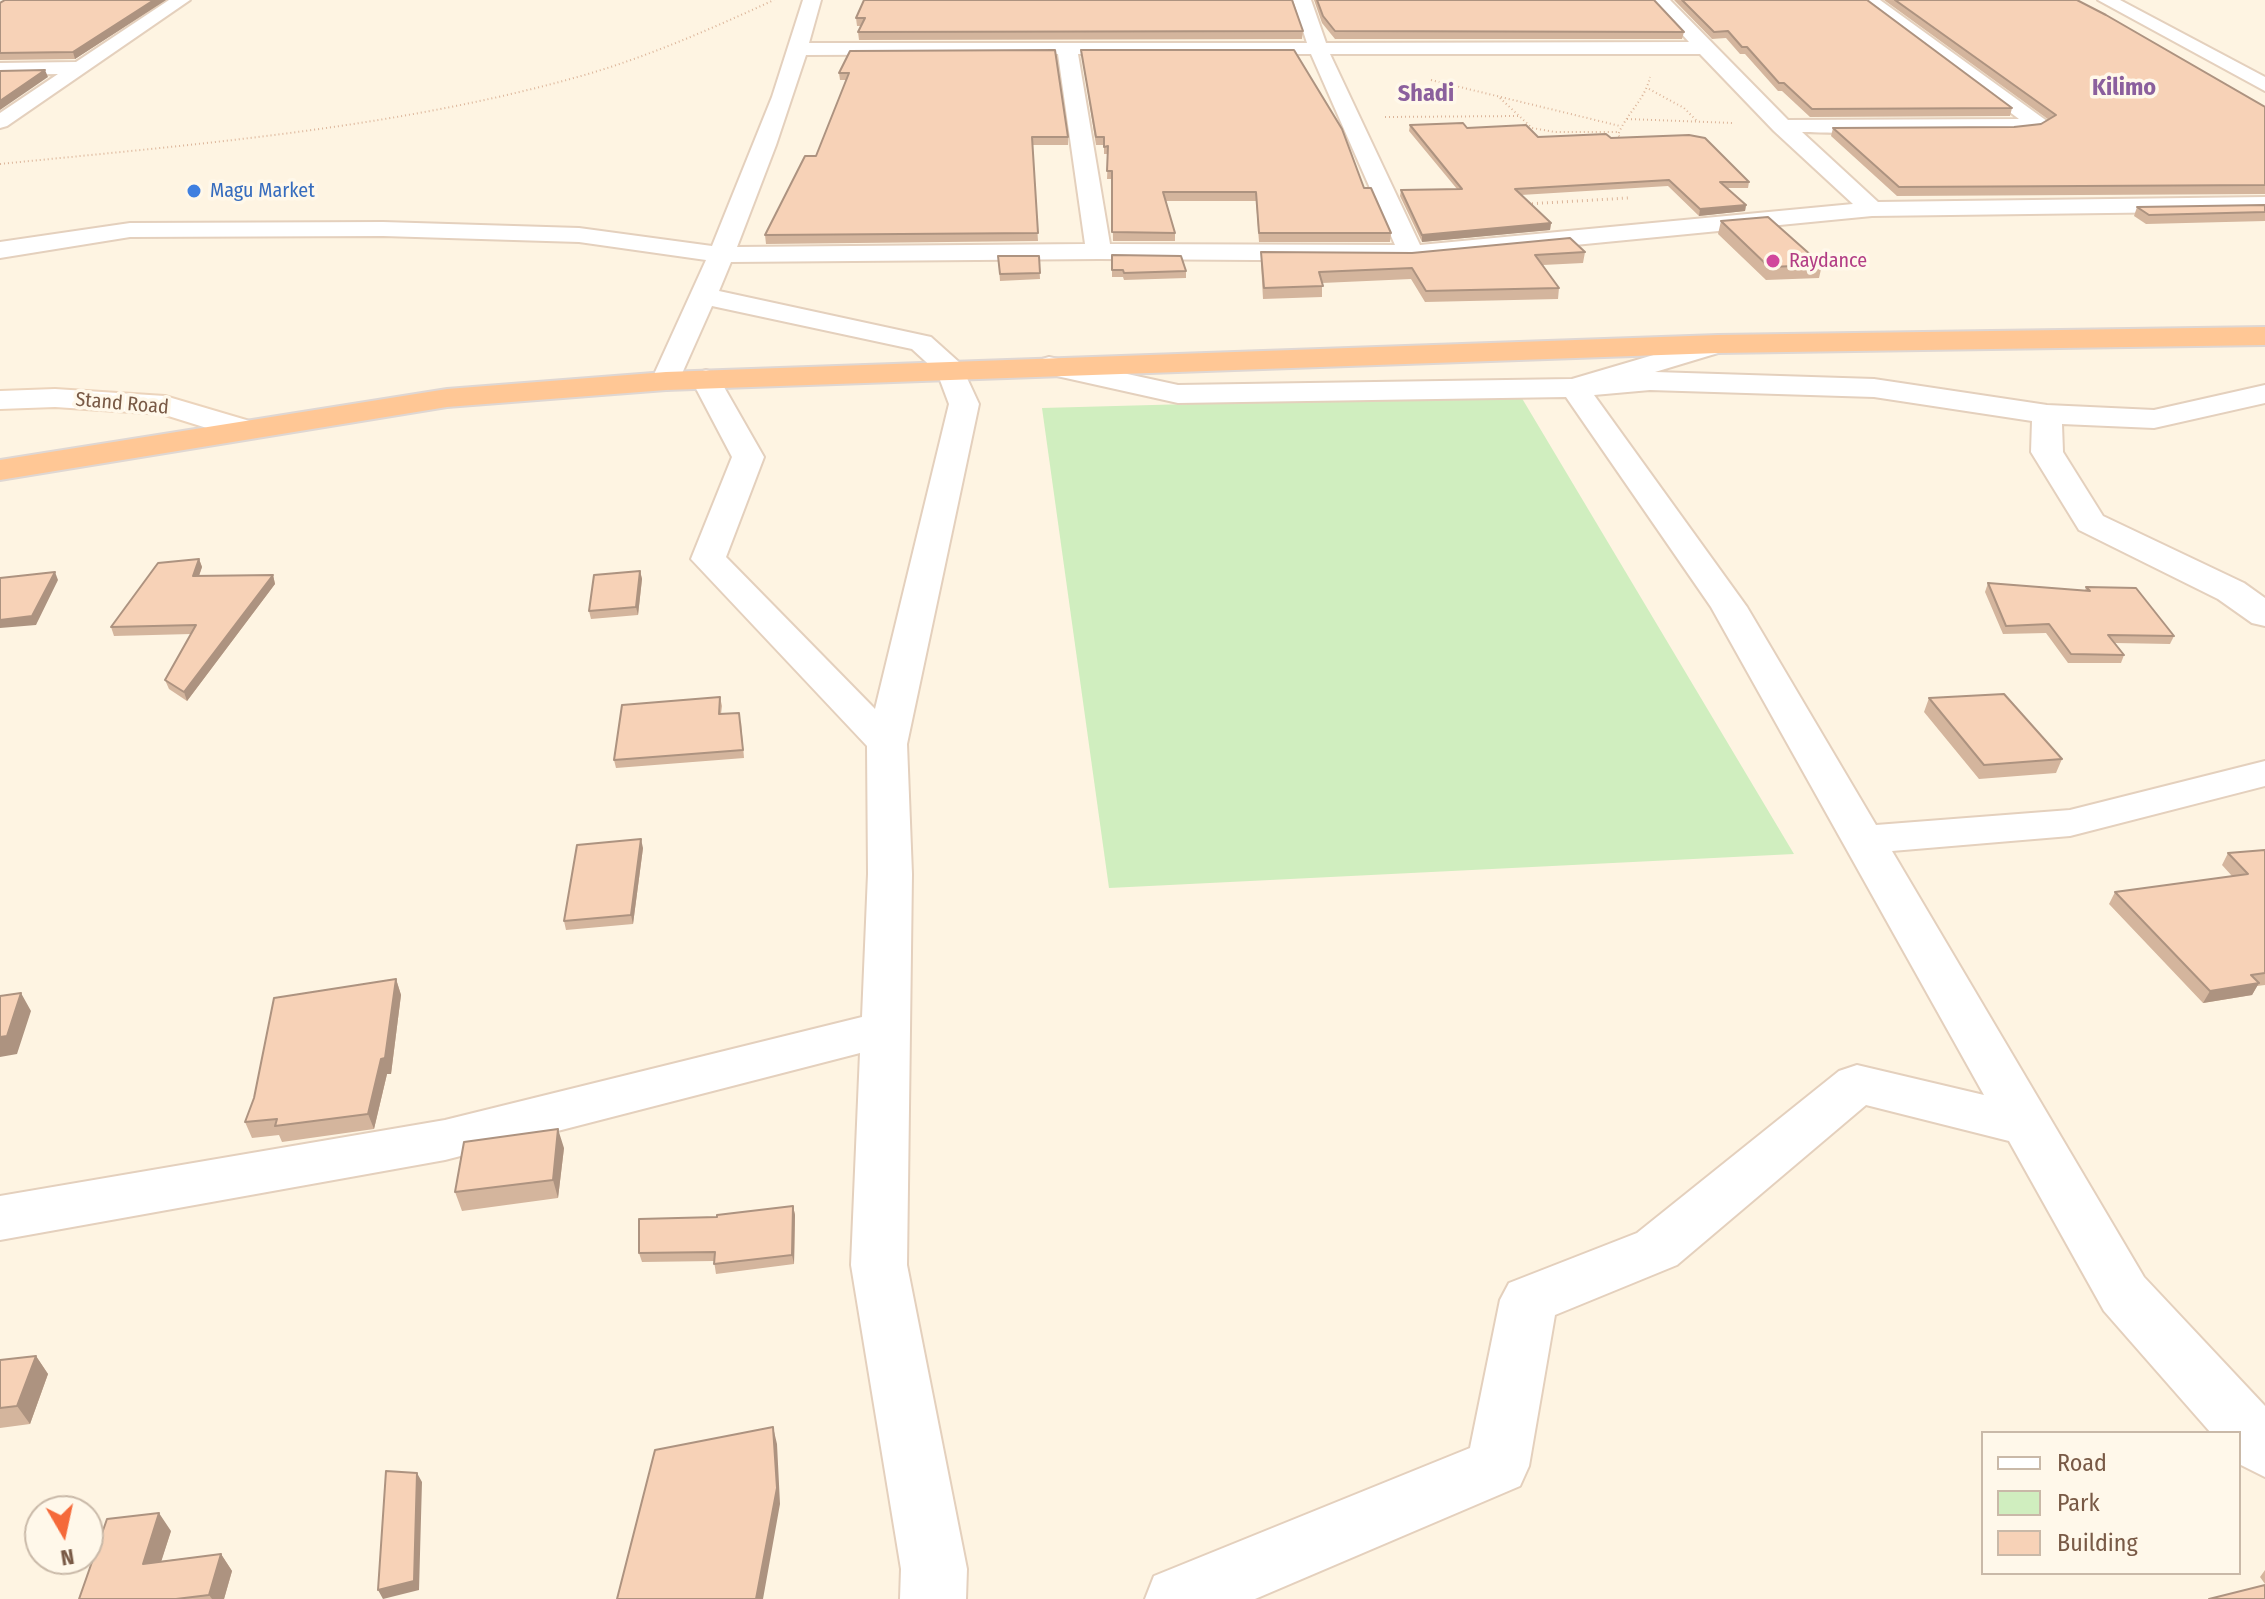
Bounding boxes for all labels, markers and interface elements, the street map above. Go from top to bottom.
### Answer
district label: Kilimo [2092,74,2156,102]
district label: Shadi [1398,80,1454,108]
place label: Magu Market [210,179,315,203]
marker: Magu Market [185,182,203,200]
place label: Raydance [1789,249,1867,273]
marker: Raydance [1764,252,1782,270]
street label: Stand Road [74,388,170,420]
legend [1981,1431,2241,1575]
text: Road [2057,1449,2107,1477]
text: Park [2057,1489,2100,1517]
north arrow [24,1495,104,1575]
text: Building [2057,1529,2138,1557]
text: N [59,1543,76,1572]

